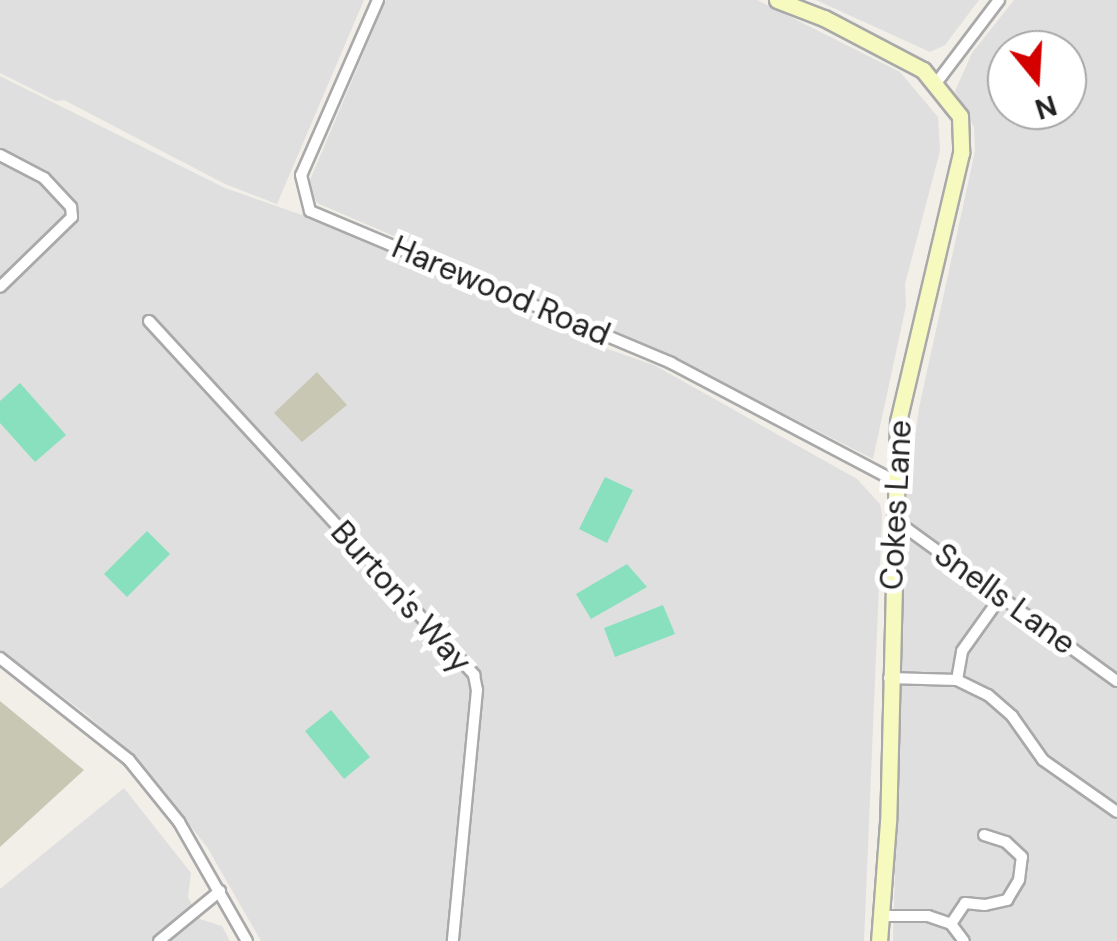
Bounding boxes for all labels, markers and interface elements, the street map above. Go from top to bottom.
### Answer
north arrow [987,30,1087,130]
text: N [1030,86,1061,128]
street label: Harewood Road [386,228,616,354]
street label: Cokes Lane [872,419,920,591]
street label: Burton's Way [323,513,479,681]
street label: Snells Lane [927,535,1083,663]

